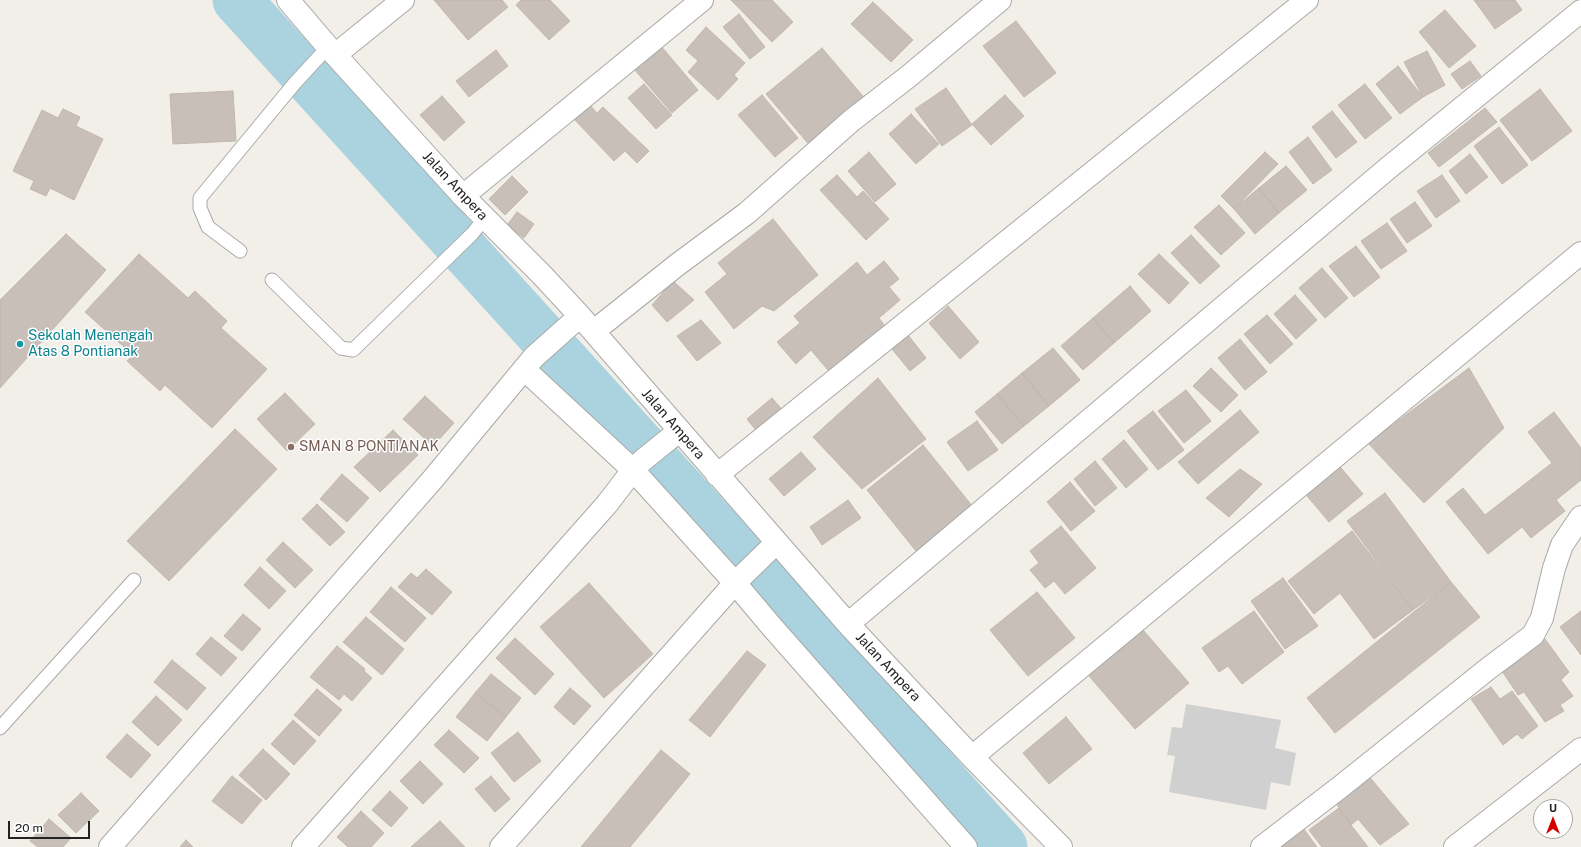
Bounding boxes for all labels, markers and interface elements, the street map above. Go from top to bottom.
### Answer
street label: Jalan Ampera [419,148,491,224]
place label: Sekolah Menengah Atas 8 Pontianak [28,328,153,360]
marker: Sekolah Menengah Atas 8 Pontianak [15,339,25,349]
street label: Jalan Ampera [638,385,708,463]
place label: SMAN 8 PONTIANAK [299,439,439,455]
marker: SMAN 8 PONTIANAK [286,442,296,452]
street label: Jalan Ampera [852,629,924,705]
north arrow [1533,799,1573,839]
text: U [1549,802,1557,814]
scale bar [10,813,92,839]
text: 20 m [15,821,43,835]

